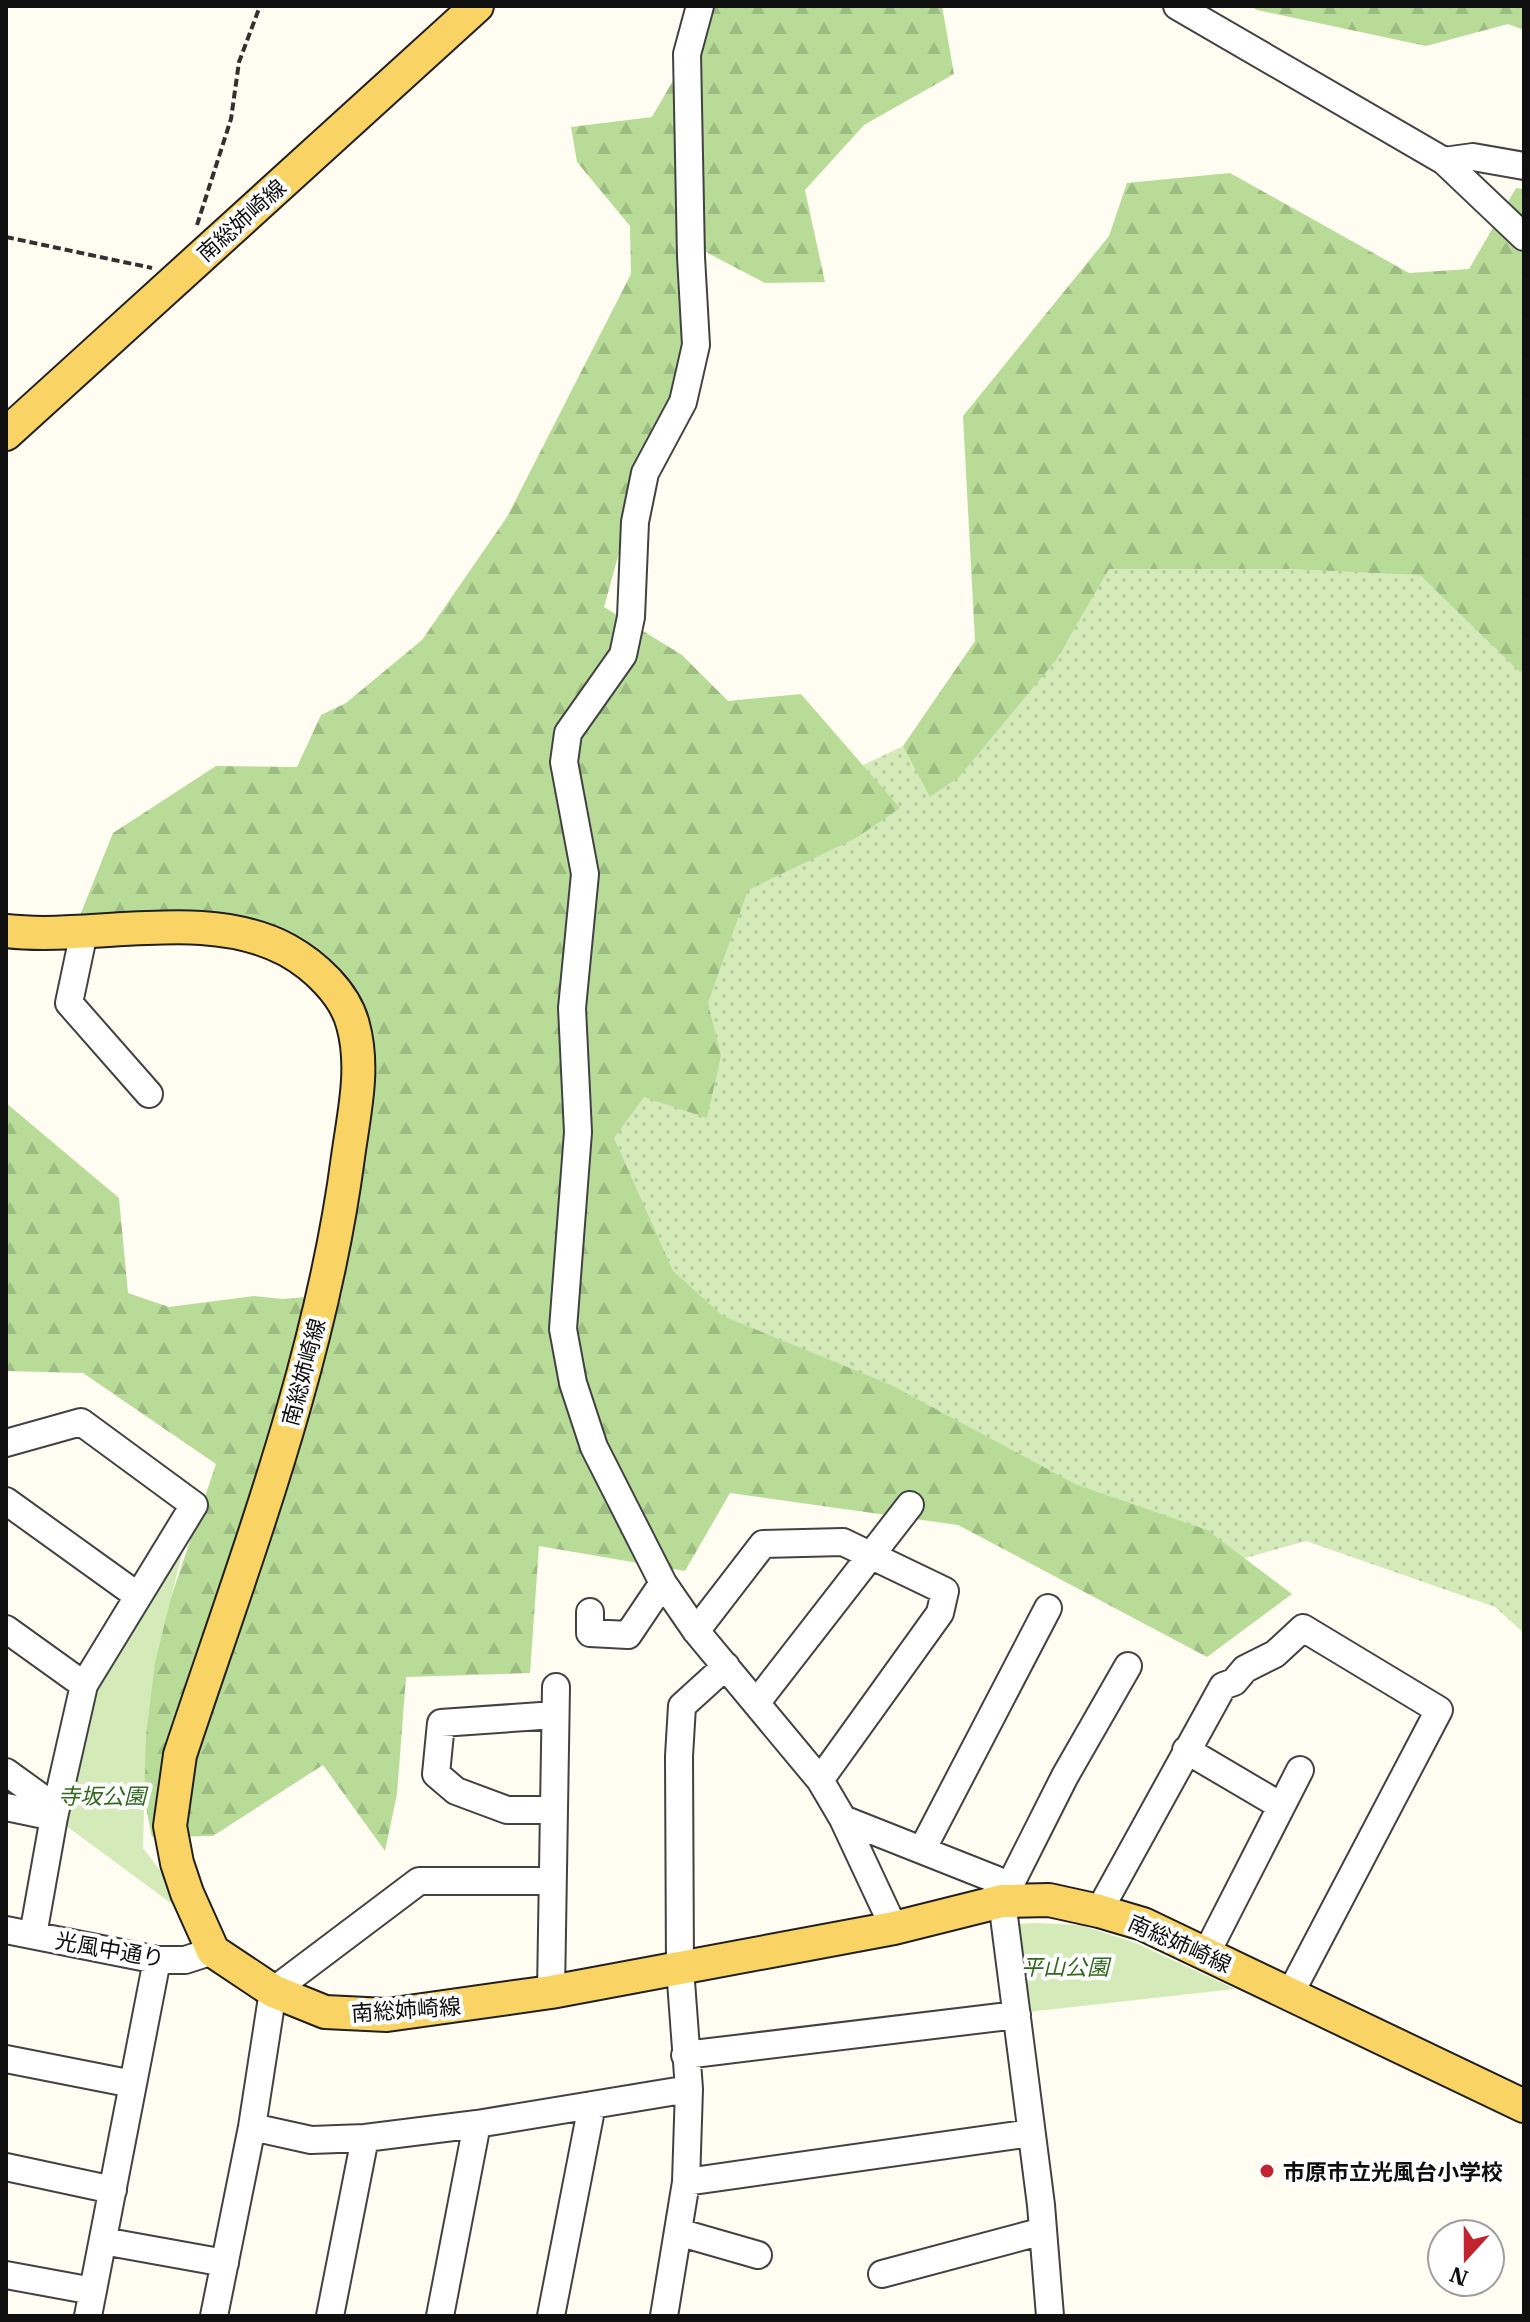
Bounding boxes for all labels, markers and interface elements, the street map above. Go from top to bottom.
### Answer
street label: 南総姉崎線 [190,172,292,268]
street label: 南総姉崎線 [275,1315,331,1429]
park label: 寺坂公園 [58,1781,149,1810]
street label: 南総姉崎線 [1124,1907,1236,1979]
street label: 光風中通り [53,1925,167,1973]
park label: 平山公園 [1021,1952,1112,1981]
street label: 南総姉崎線 [350,1991,462,2027]
place label: 市原市立光風台小学校 [1283,2157,1503,2186]
marker: 市原市立光風台小学校 [1258,2162,1276,2180]
north arrow [1426,2218,1506,2298]
text: N [1445,2260,1472,2294]

